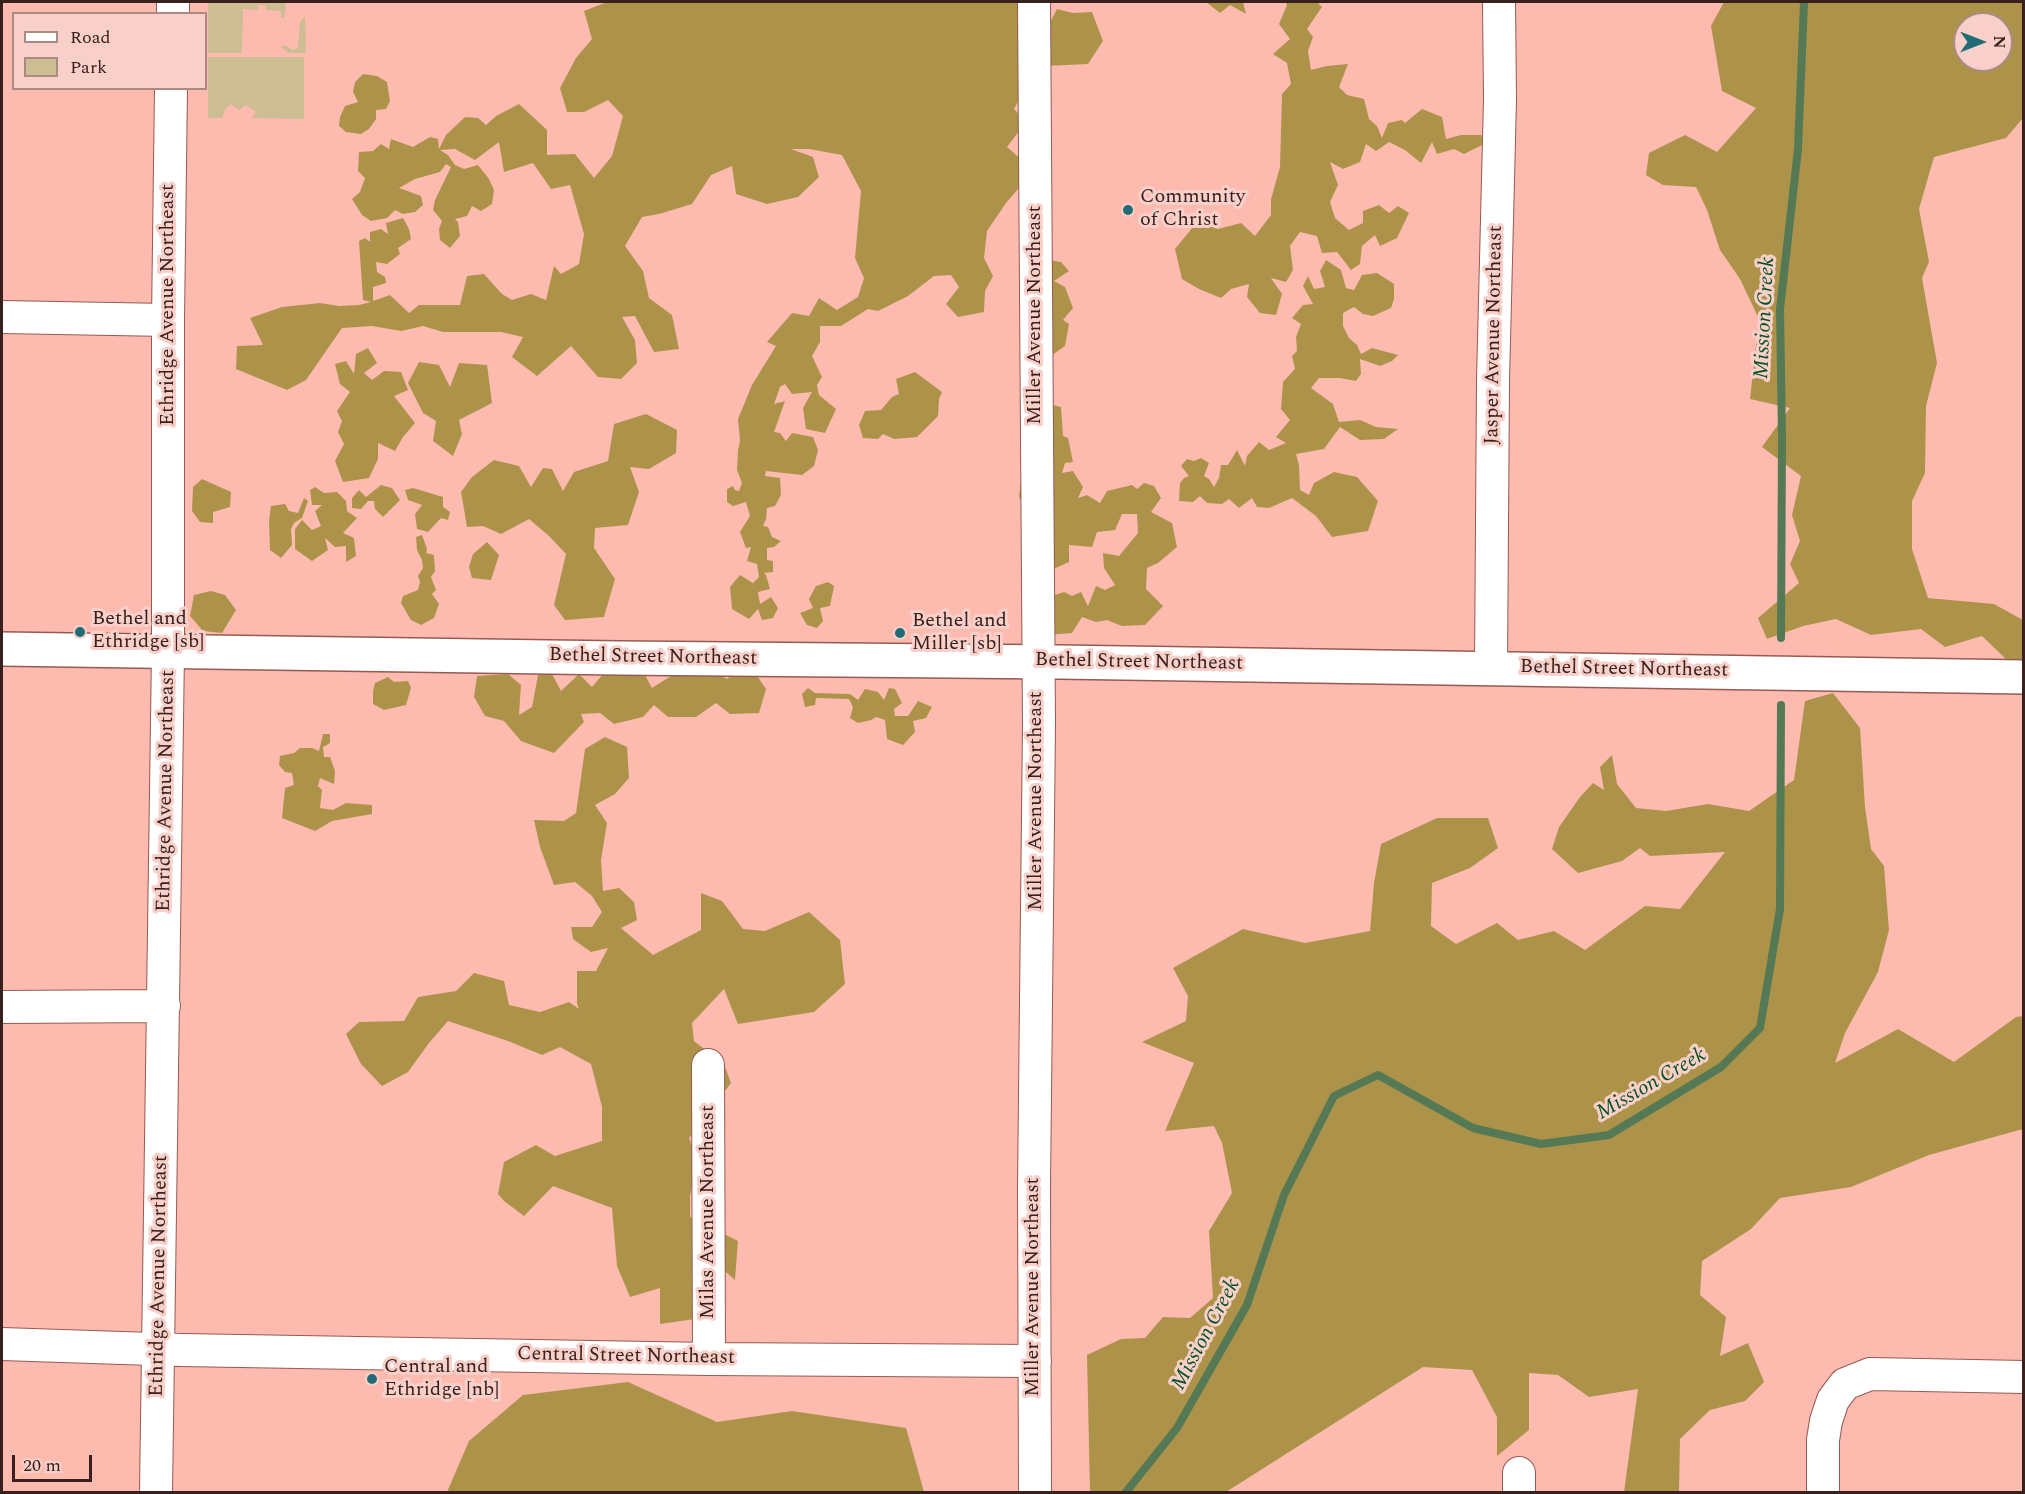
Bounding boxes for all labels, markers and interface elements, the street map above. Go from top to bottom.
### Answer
legend [12,12,207,90]
north arrow [1953,12,2013,72]
text: Road [70,24,111,51]
text: N [1987,35,2011,49]
text: Park [70,54,107,81]
street label: Ethridge Avenue Northeast [157,184,181,426]
place label: Community of Christ [1140,186,1245,233]
marker: Community of Christ [1121,203,1135,217]
street label: Miller Avenue Northeast [1024,205,1048,425]
street label: Jasper Avenue Northeast [1481,225,1509,445]
water label: Mission Creek [1750,256,1782,380]
place label: Bethel and Ethridge [sb] [92,608,204,655]
place label: Bethel and Miller [sb] [912,610,1007,657]
marker: Bethel and Ethridge [sb] [73,625,87,639]
marker: Bethel and Miller [sb] [893,626,907,640]
street label: Bethel Street Northeast [549,644,757,672]
street label: Bethel Street Northeast [1035,649,1243,677]
street label: Bethel Street Northeast [1520,656,1728,684]
street label: Ethridge Avenue Northeast [153,670,181,912]
street label: Miller Avenue Northeast [1025,691,1049,911]
water label: Mission Creek [1593,1043,1711,1127]
street label: Milas Avenue Northeast [697,1105,721,1319]
street label: Ethridge Avenue Northeast [146,1155,174,1397]
street label: Miller Avenue Northeast [1022,1177,1046,1397]
water label: Mission Creek [1167,1275,1247,1395]
street label: Central Street Northeast [517,1343,735,1371]
place label: Central and Ethridge [nb] [384,1356,499,1403]
marker: Central and Ethridge [nb] [365,1372,379,1386]
scale bar [15,1443,94,1481]
text: 20 m [23,1452,61,1479]

